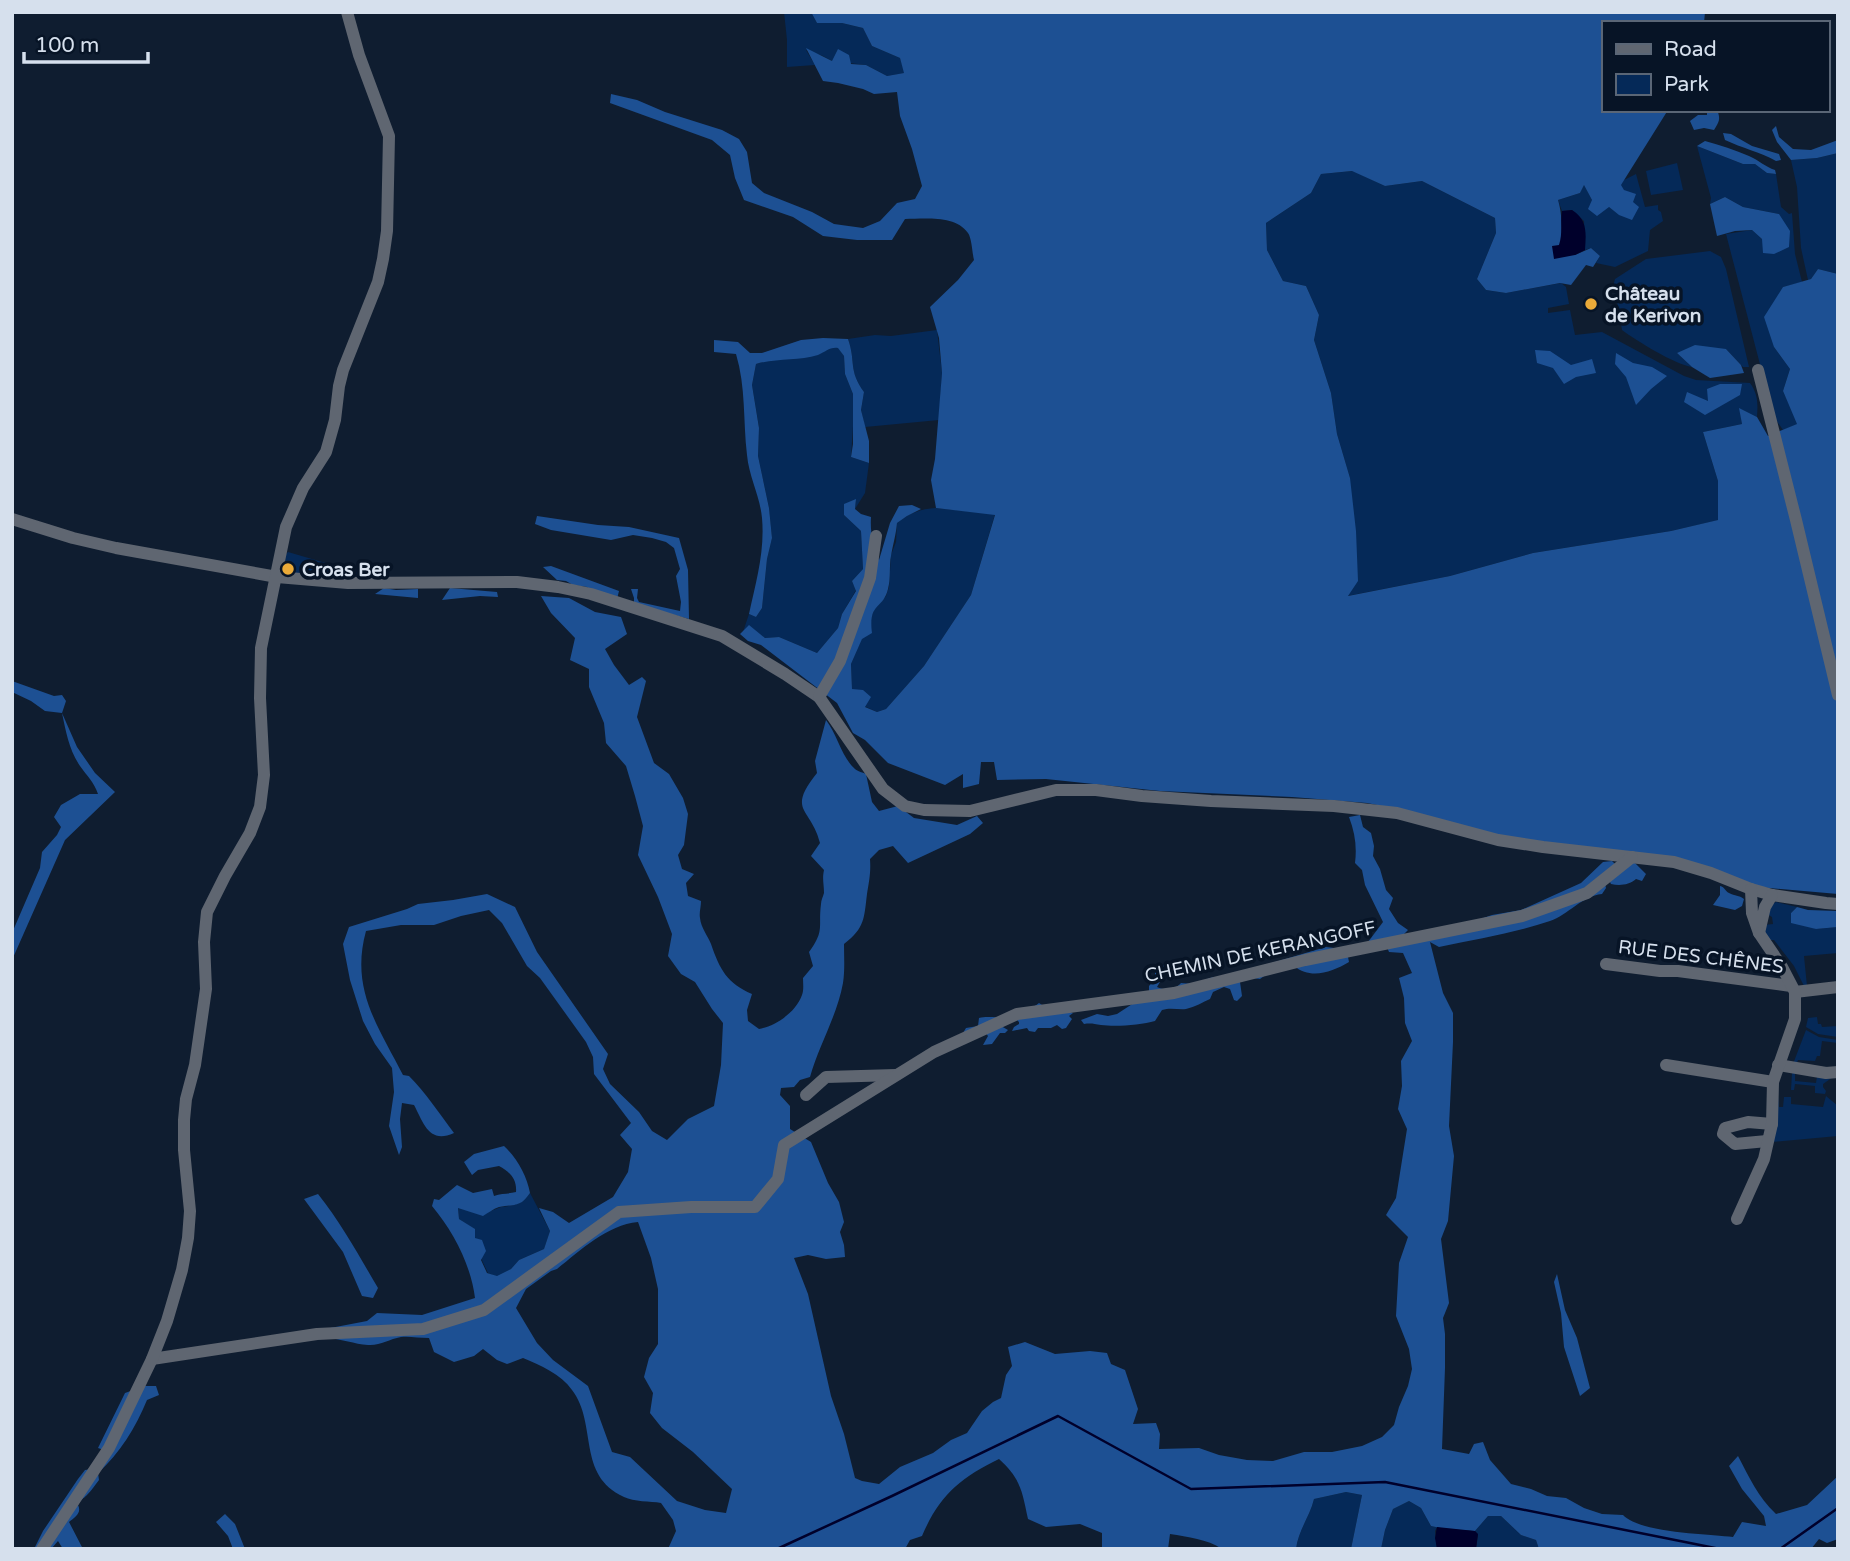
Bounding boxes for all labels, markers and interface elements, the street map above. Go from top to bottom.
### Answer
scale bar [24,21,149,65]
legend [1602,21,1829,112]
text: 100 m [35,33,99,58]
text: Road [1664,37,1717,62]
text: Park [1664,72,1709,97]
place label: Château de Kerivon [1605,283,1701,327]
marker: Château de Kerivon [1583,296,1599,312]
place label: Croas Ber [302,559,390,581]
marker: Croas Ber [280,561,296,577]
street label: CHEMIN DE KERANGOFF [1143,917,1378,987]
street label: RUE DES CHÊNES [1617,936,1785,978]

